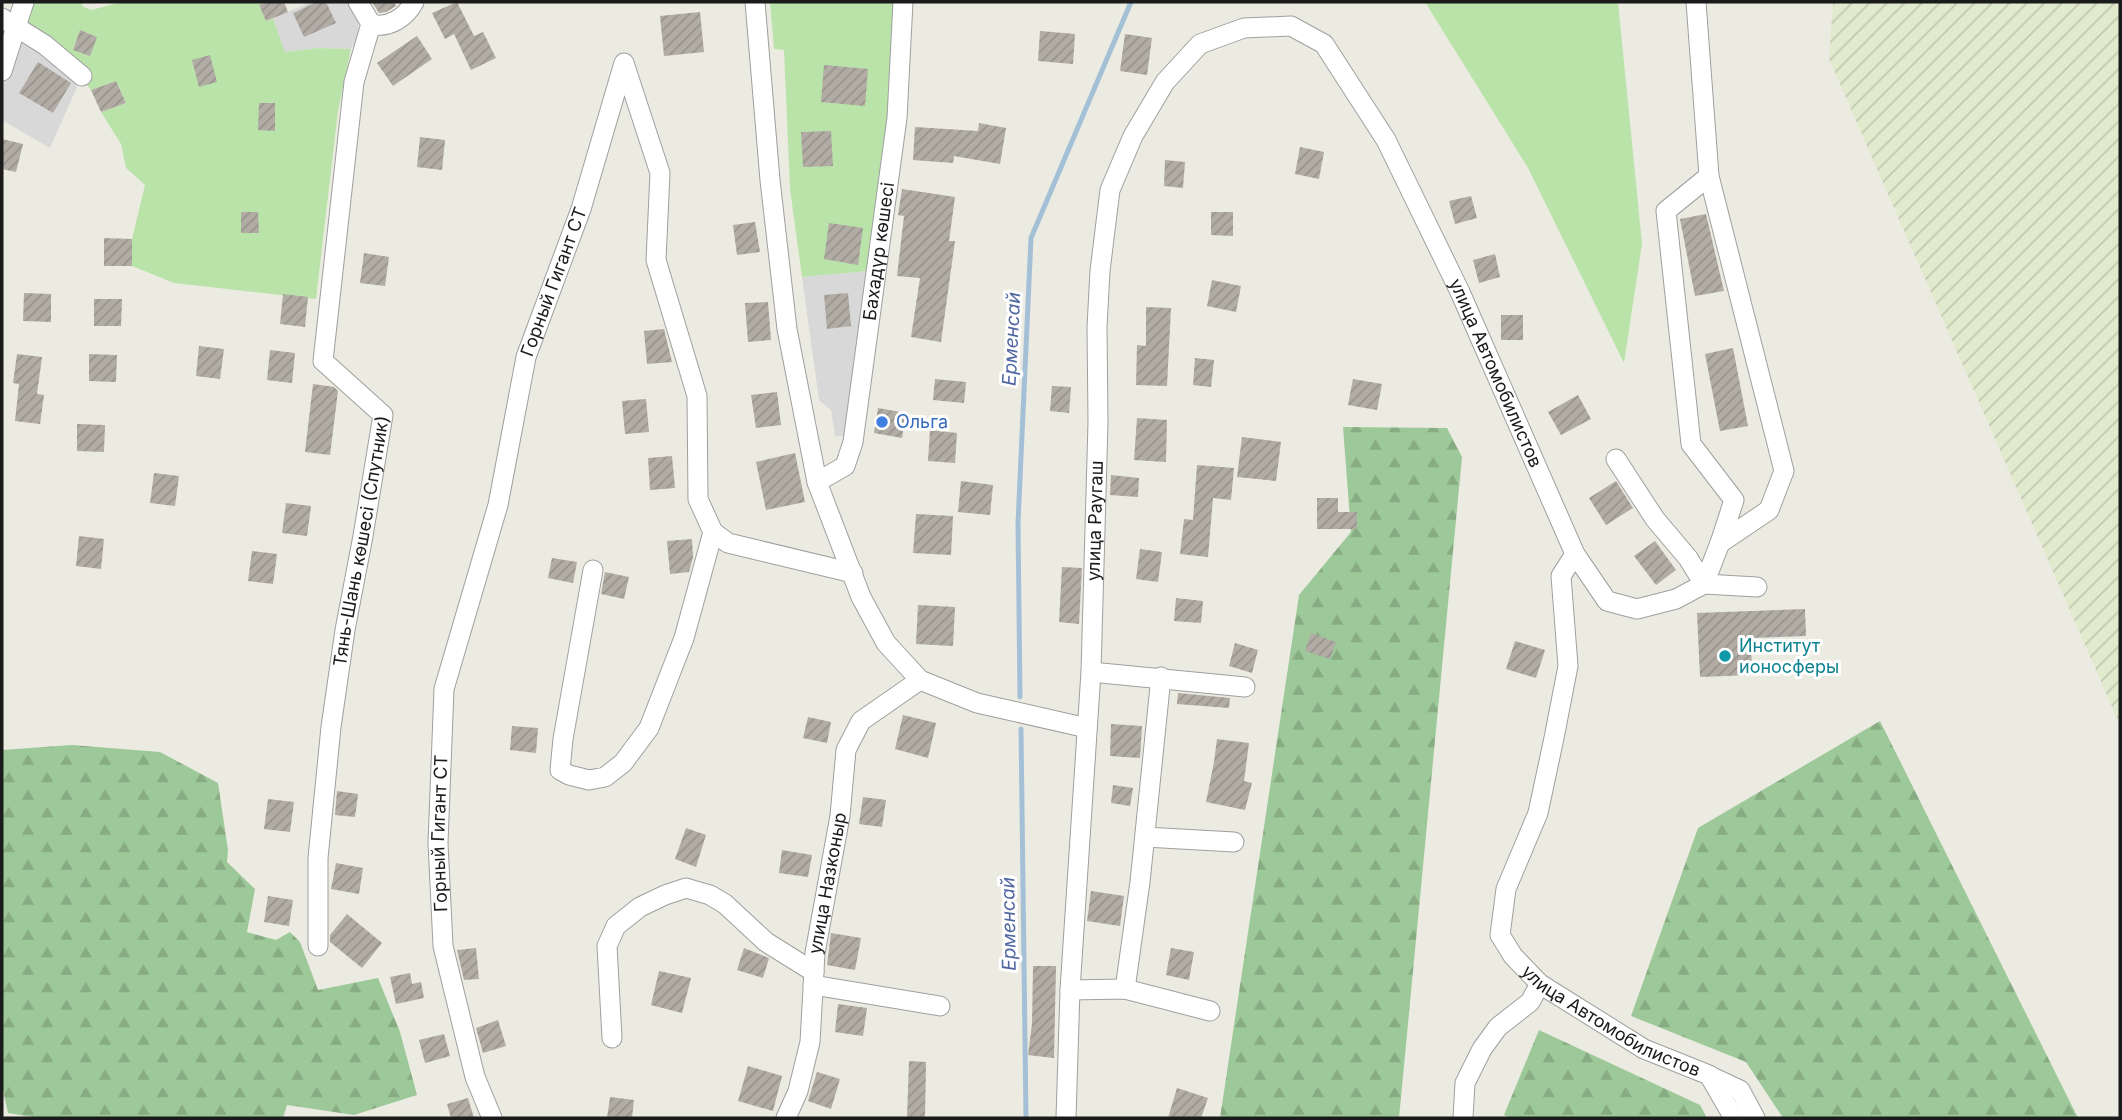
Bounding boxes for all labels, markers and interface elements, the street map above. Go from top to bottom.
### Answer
street label: Бахадүр көшесі [859,181,898,322]
street label: Горный Гигант СТ [516,204,591,359]
street label: улица Автомобилистов [1445,275,1547,471]
water label: Ерменсай [998,292,1025,386]
place label: Ольга [896,411,948,432]
street label: Тянь-Шань көшесі (Спутник) [329,414,393,668]
marker: Ольга [874,414,890,430]
street label: улица Раугаш [1083,460,1107,581]
place label: Институт ионосферы [1739,635,1839,677]
marker: Институт ионосферы [1717,648,1733,664]
street label: Горный Гигант СТ [427,754,451,913]
street label: улица Назконыр [804,811,850,956]
water label: Ерменсай [996,877,1021,971]
street label: улица Автомобилистов [1518,961,1703,1080]

